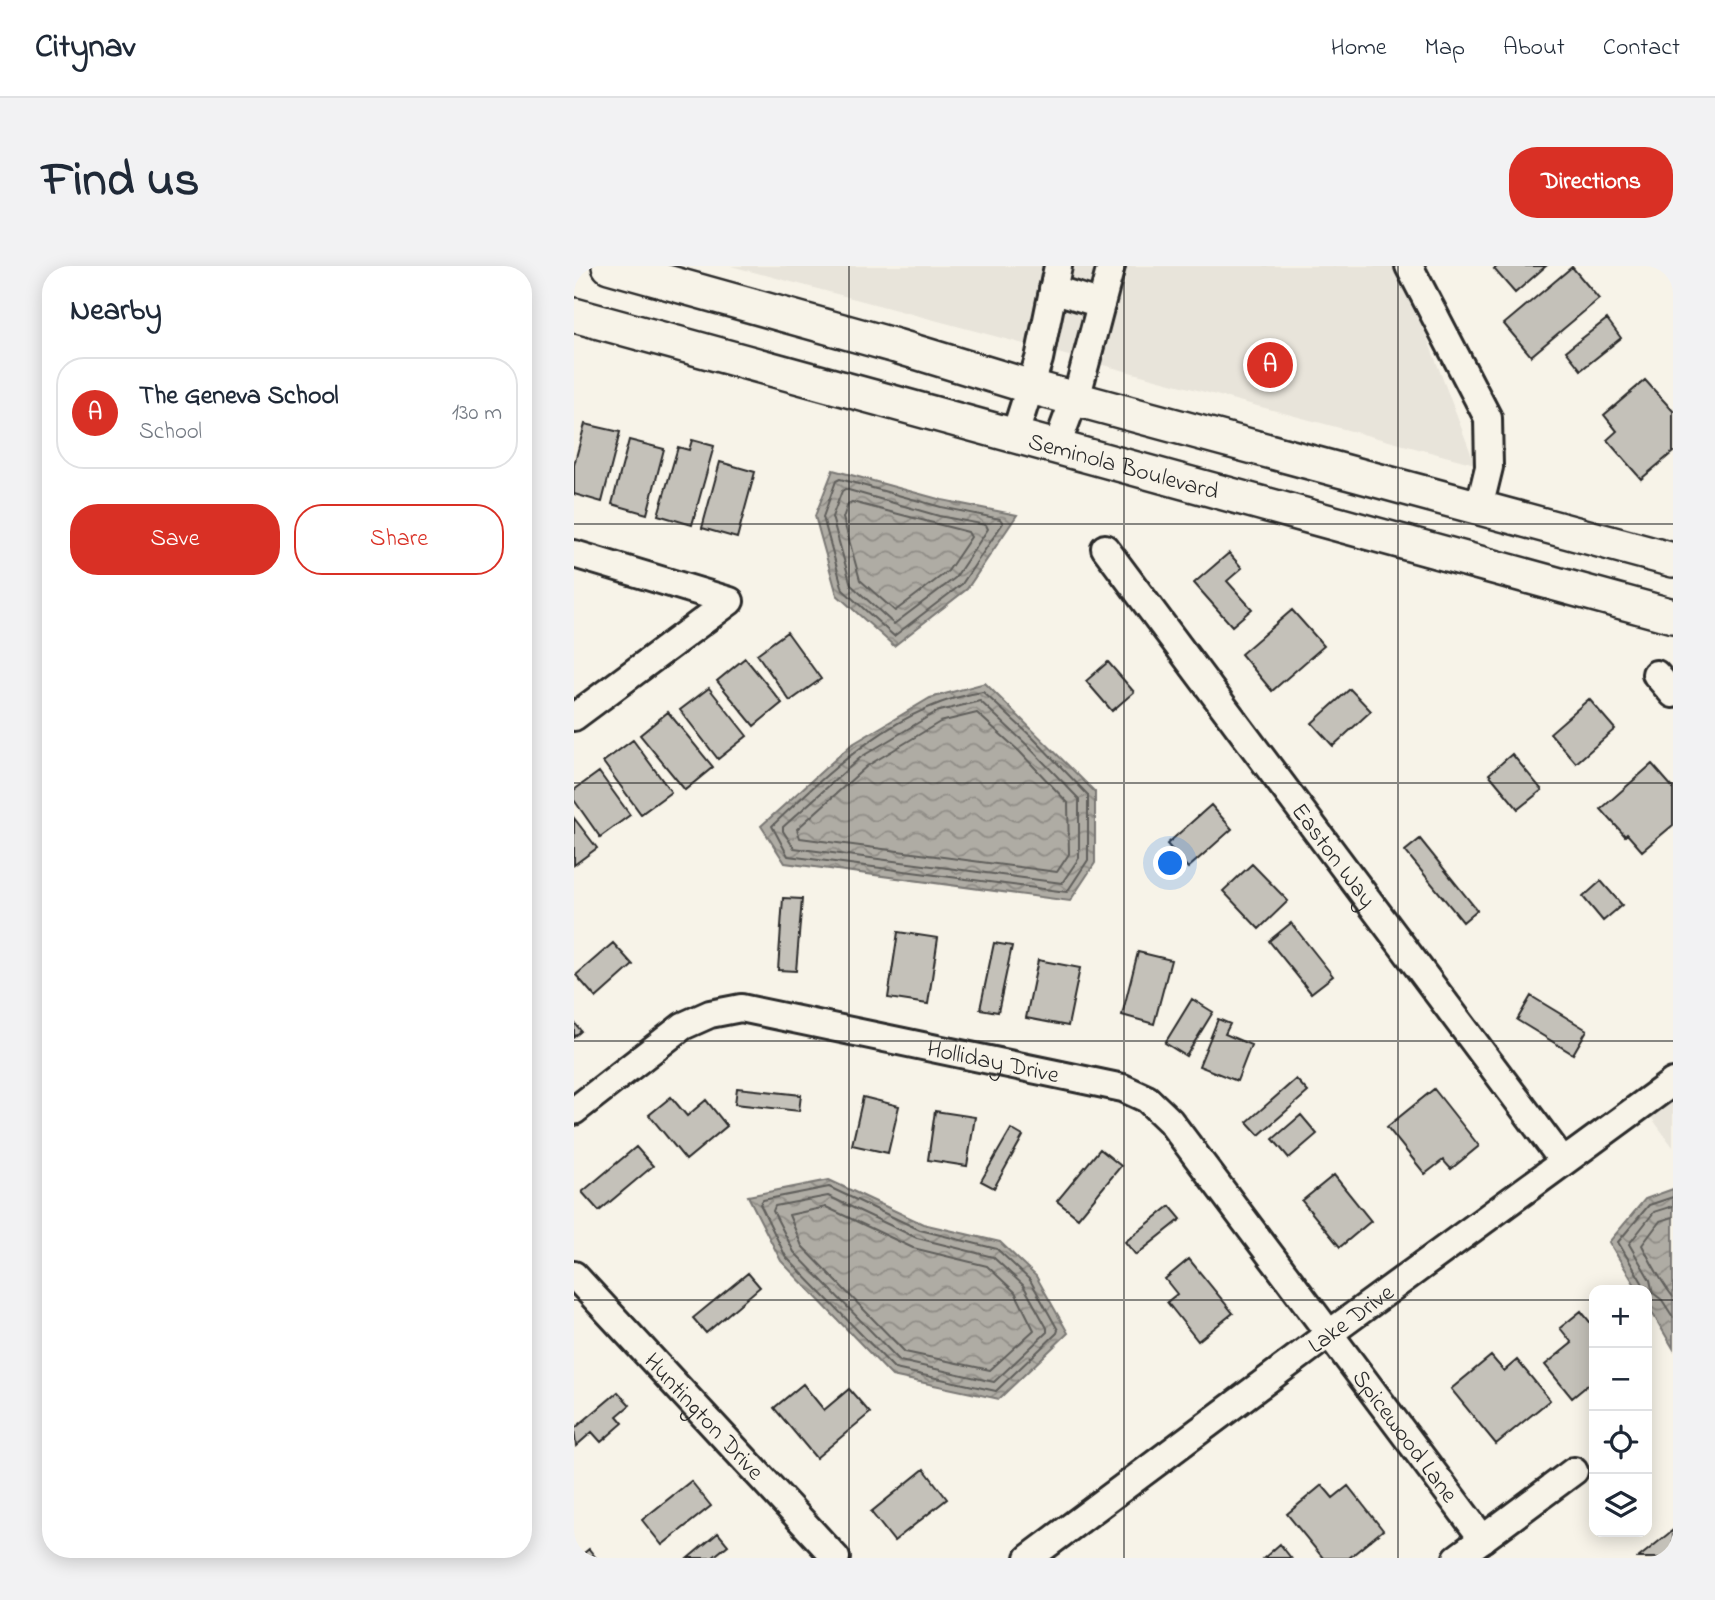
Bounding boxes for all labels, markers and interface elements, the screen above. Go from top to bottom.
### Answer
text: Citynav [35,24,135,72]
text: Home [1331,31,1387,66]
text: Map [1425,31,1465,66]
text: About [1503,31,1565,66]
text: Contact [1603,31,1680,66]
text: Find us [42,146,199,218]
button: Directions [1509,147,1673,218]
text: Nearby [70,290,162,334]
pin: A [1247,339,1293,391]
text: The Geneva School [139,378,339,416]
text: A [88,397,102,430]
text: 130 m [452,397,502,430]
text: School [139,416,202,449]
street label: Seminola Boulevard [1024,425,1223,511]
button: Save [70,504,280,575]
button: Share [294,504,504,575]
street label: Easton Way [1281,797,1383,917]
your location [1153,846,1187,880]
street label: Holliday Drive [923,1032,1062,1094]
street label: Lake Drive [1301,1277,1402,1364]
map controls [1589,1285,1652,1537]
button: + [1589,1285,1652,1348]
street label: Huntington Drive [634,1346,771,1489]
button: − [1589,1348,1652,1411]
street label: Spicewood Lane [1342,1363,1465,1511]
button: locate [1589,1411,1652,1474]
button: layers [1589,1474,1652,1537]

